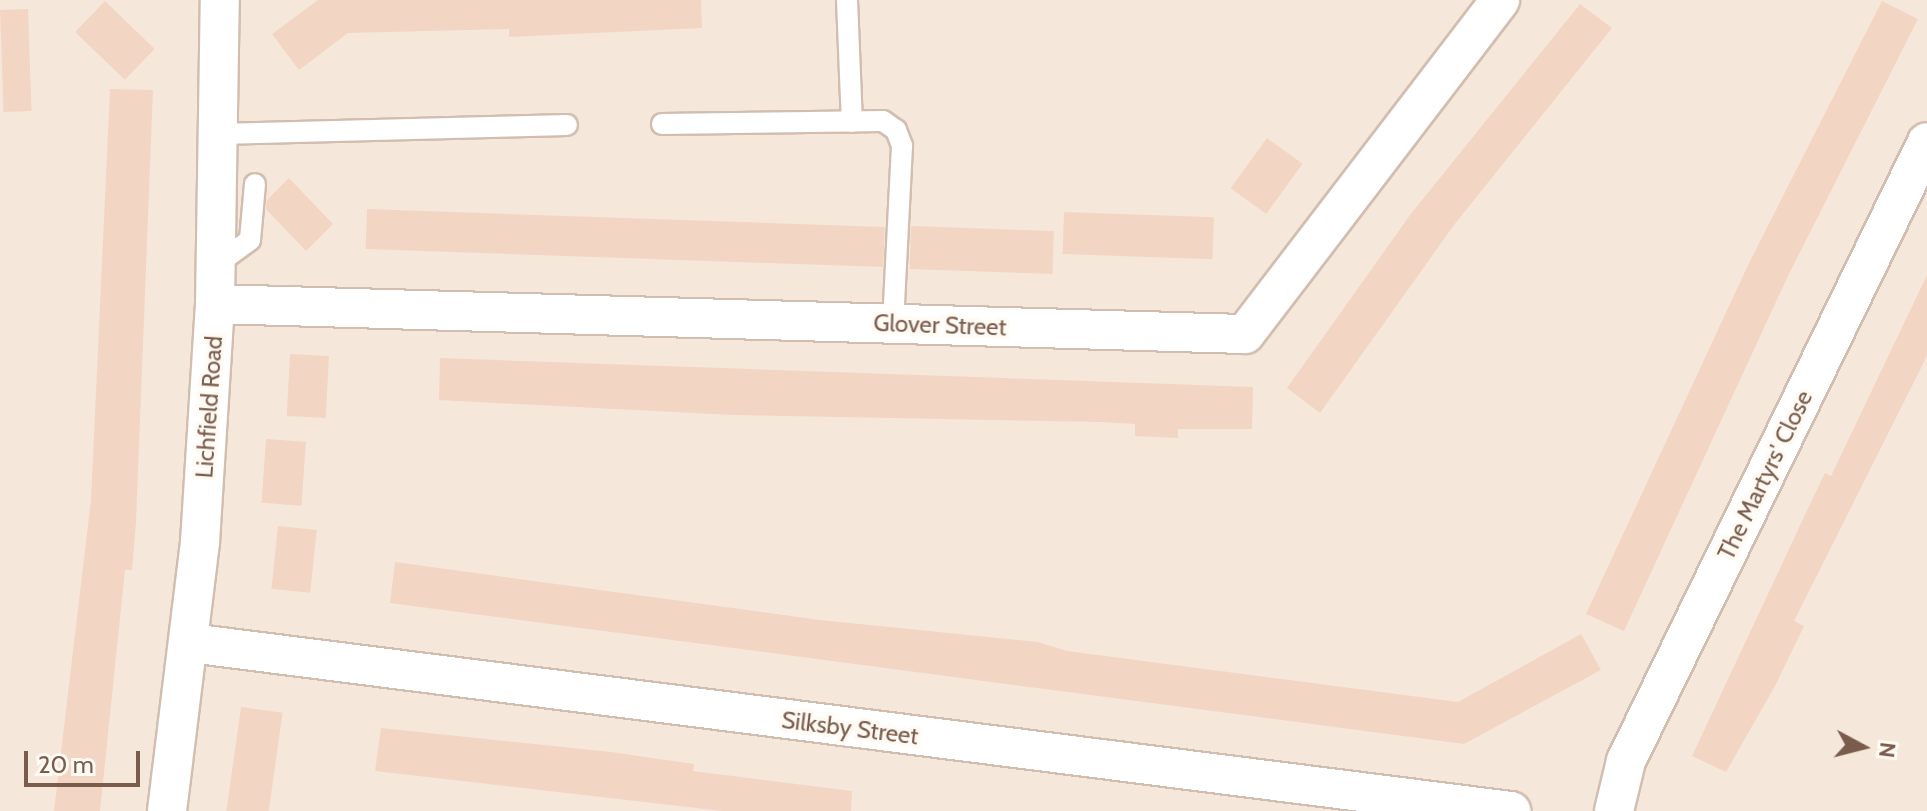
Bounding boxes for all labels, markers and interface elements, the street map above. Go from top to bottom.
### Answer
street label: Glover Street [873,308,1007,342]
street label: Lichfield Road [190,335,228,479]
street label: The Martyrs' Close [1712,386,1818,564]
street label: Silksby Street [780,705,920,751]
north arrow [1823,707,1903,787]
scale bar [28,735,144,785]
text: N [1873,741,1902,759]
text: 20 m [38,750,94,779]

